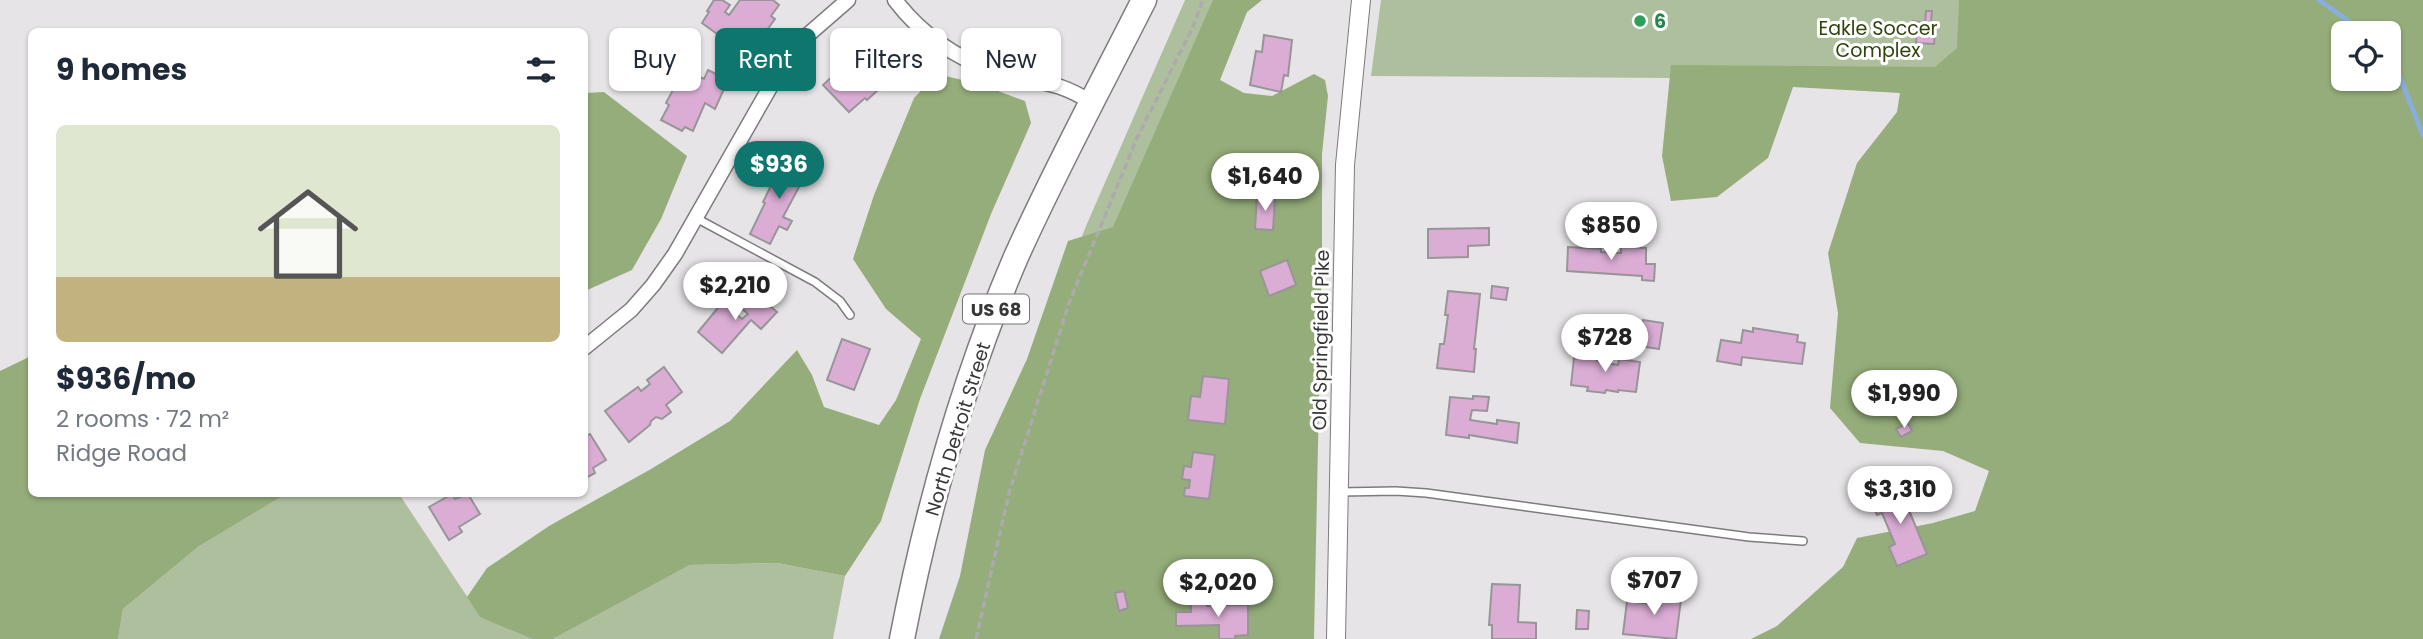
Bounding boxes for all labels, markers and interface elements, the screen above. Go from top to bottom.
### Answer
place label: 6 [1654,8,1666,35]
marker: 6 [1632,13,1648,29]
park label: Eakle Soccer Complex [1818,15,1938,64]
map controls [2331,21,2401,91]
button: locate [2331,21,2401,91]
chip: Buy [609,28,701,91]
chip: Rent [715,28,816,91]
chip: Filters [830,28,947,91]
chip: New [961,28,1061,91]
text: 9 homes [56,48,187,91]
icon: filters [522,51,560,89]
pin: $936 [738,142,820,201]
text: $936 [750,148,808,180]
pin: $1,640 [1208,154,1322,213]
text: $1,640 [1227,160,1303,192]
icon: home [245,171,371,297]
pin: $850 [1570,202,1652,262]
text: $850 [1581,209,1641,241]
street label: Old Springfield Pike [1306,249,1336,431]
pin: $2,210 [678,262,792,322]
text: $2,210 [699,269,771,301]
road number: US 68 [963,295,1029,324]
pin: $728 [1564,314,1646,374]
text: $728 [1577,321,1633,353]
street label: North Detroit Street [919,339,997,519]
text: $936/mo [56,357,196,400]
pin: $1,990 [1847,370,1961,430]
text: $1,990 [1867,377,1941,409]
text: 2 rooms · 72 m² [56,403,229,435]
text: Ridge Road [56,437,187,469]
pin: $3,310 [1843,466,1957,526]
text: $3,310 [1863,473,1937,505]
pin: $707 [1613,558,1695,617]
pin: $2,020 [1161,560,1275,619]
text: $707 [1627,564,1681,596]
text: $2,020 [1179,566,1257,598]

